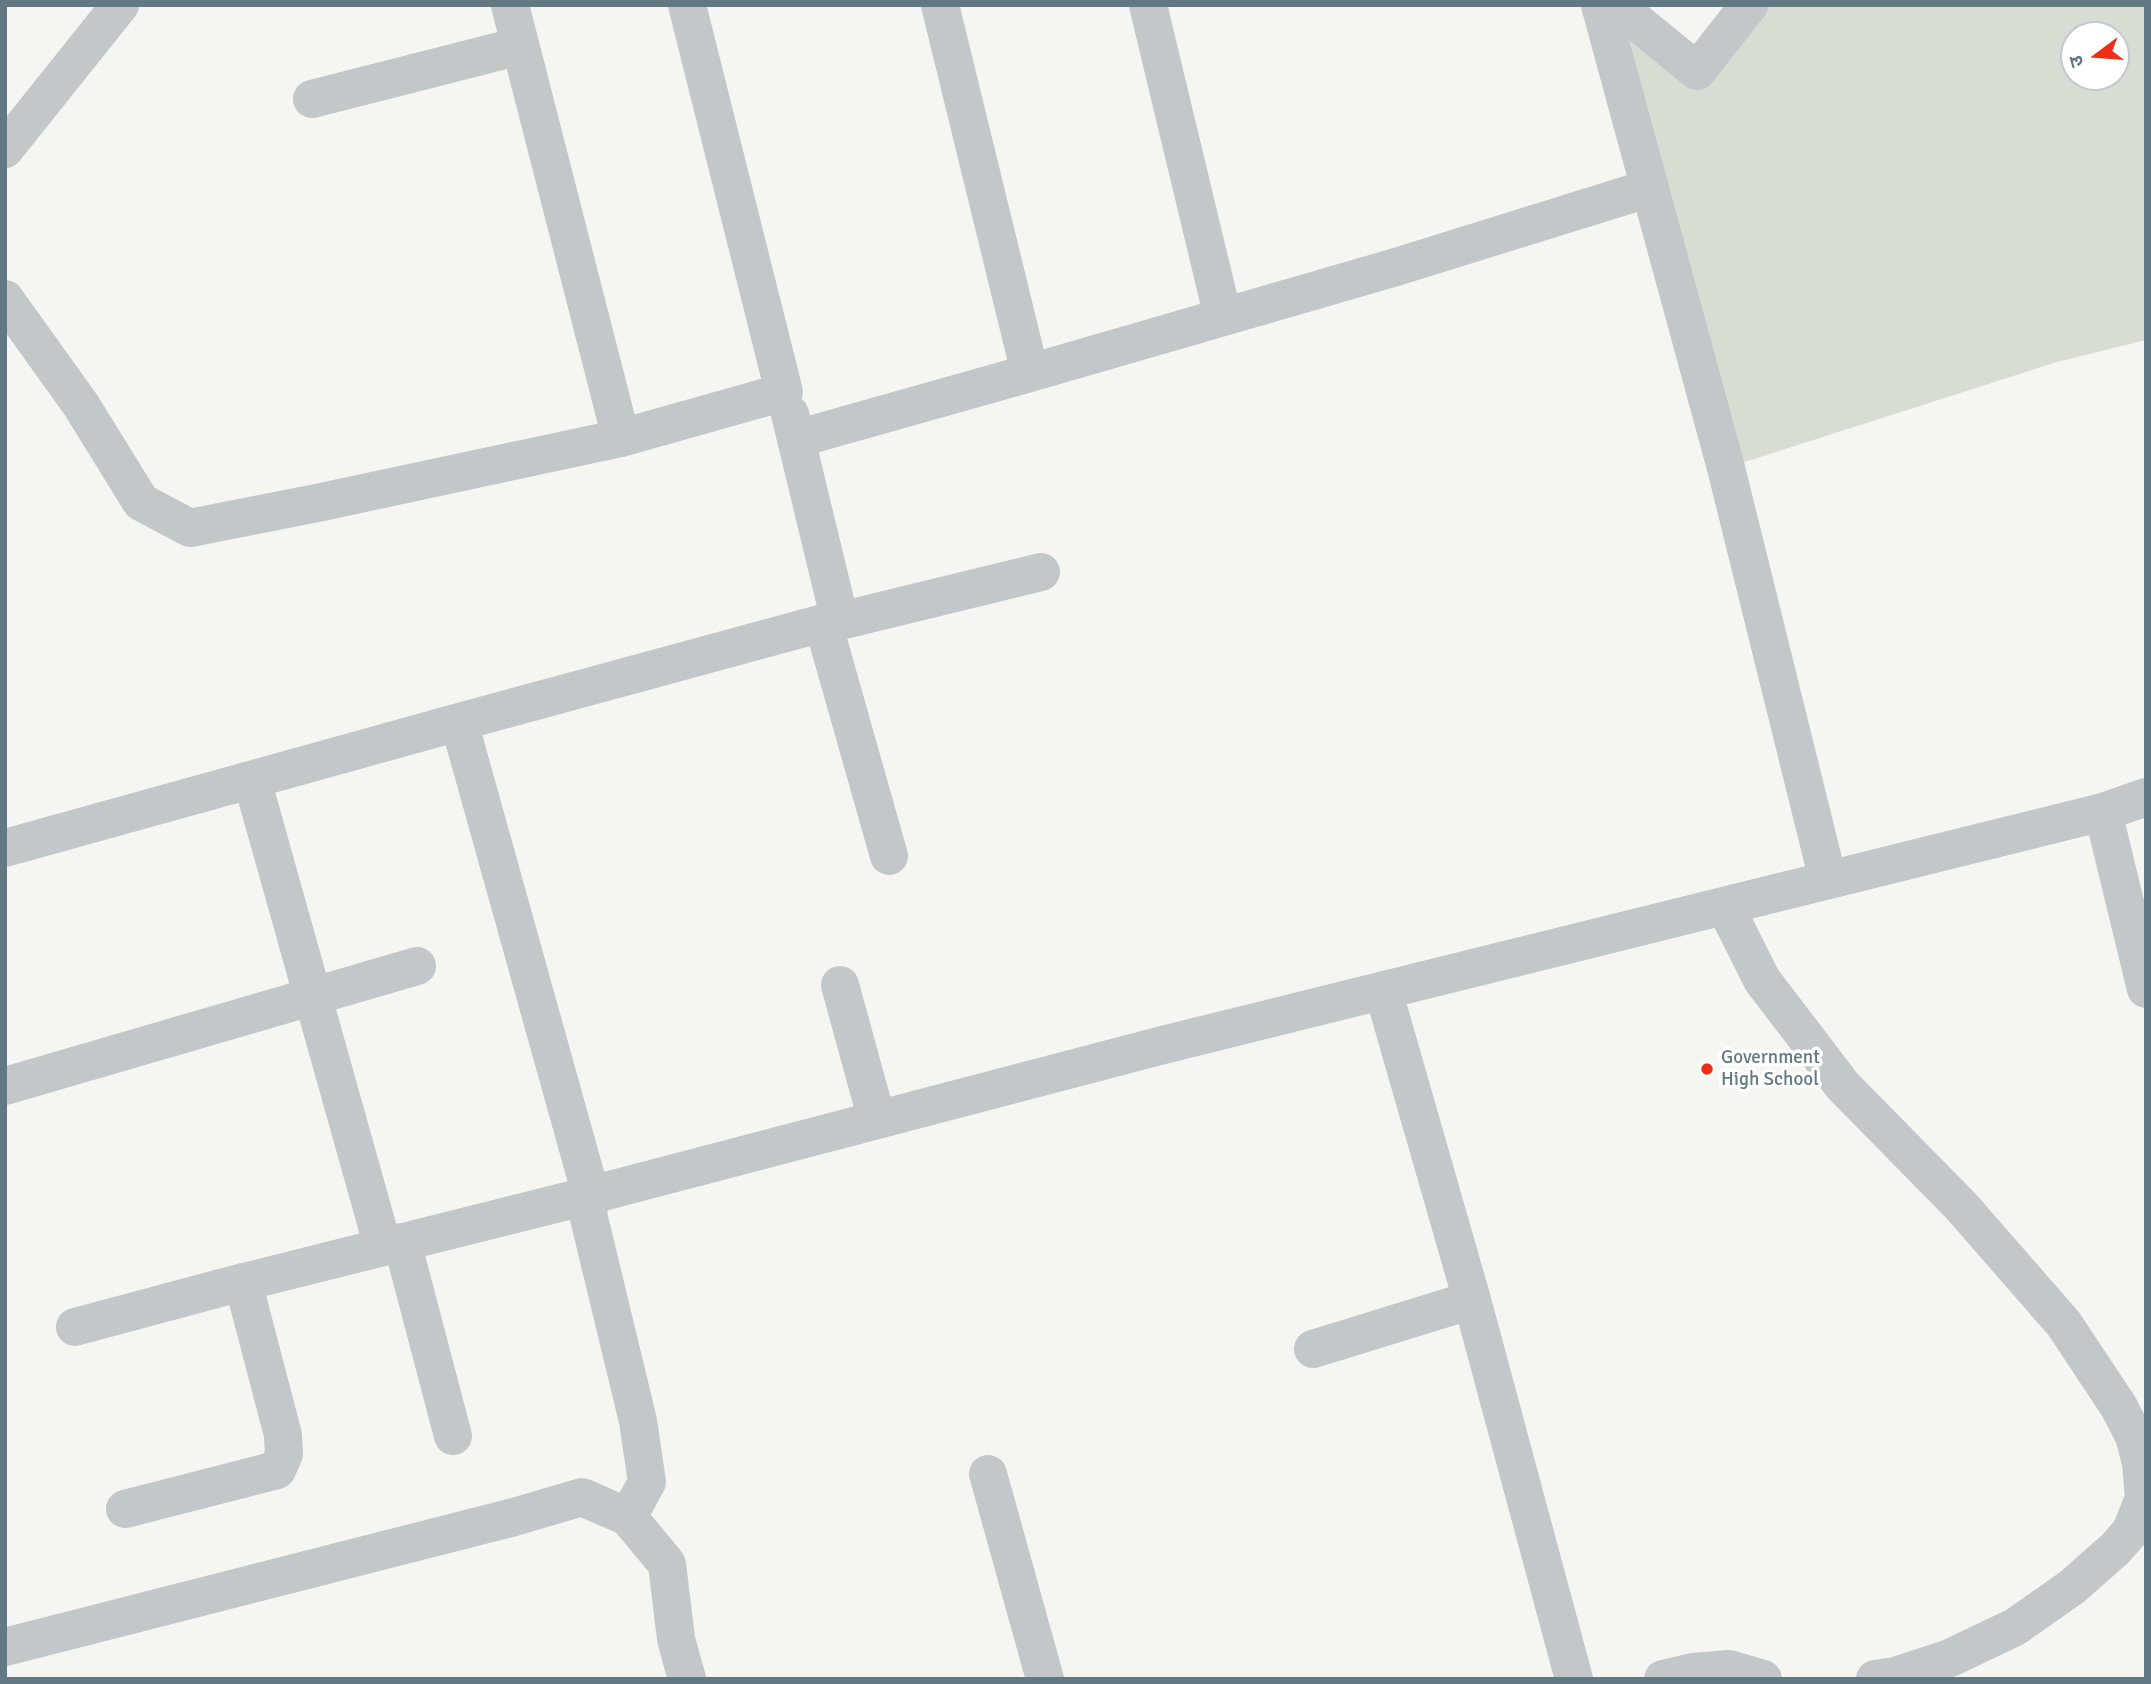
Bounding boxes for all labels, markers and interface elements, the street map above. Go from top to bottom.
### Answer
north arrow [2060,21,2130,91]
text: उ [2064,53,2090,70]
place label: Government High School [1721,1047,1820,1091]
marker: Government High School [1699,1061,1715,1077]

